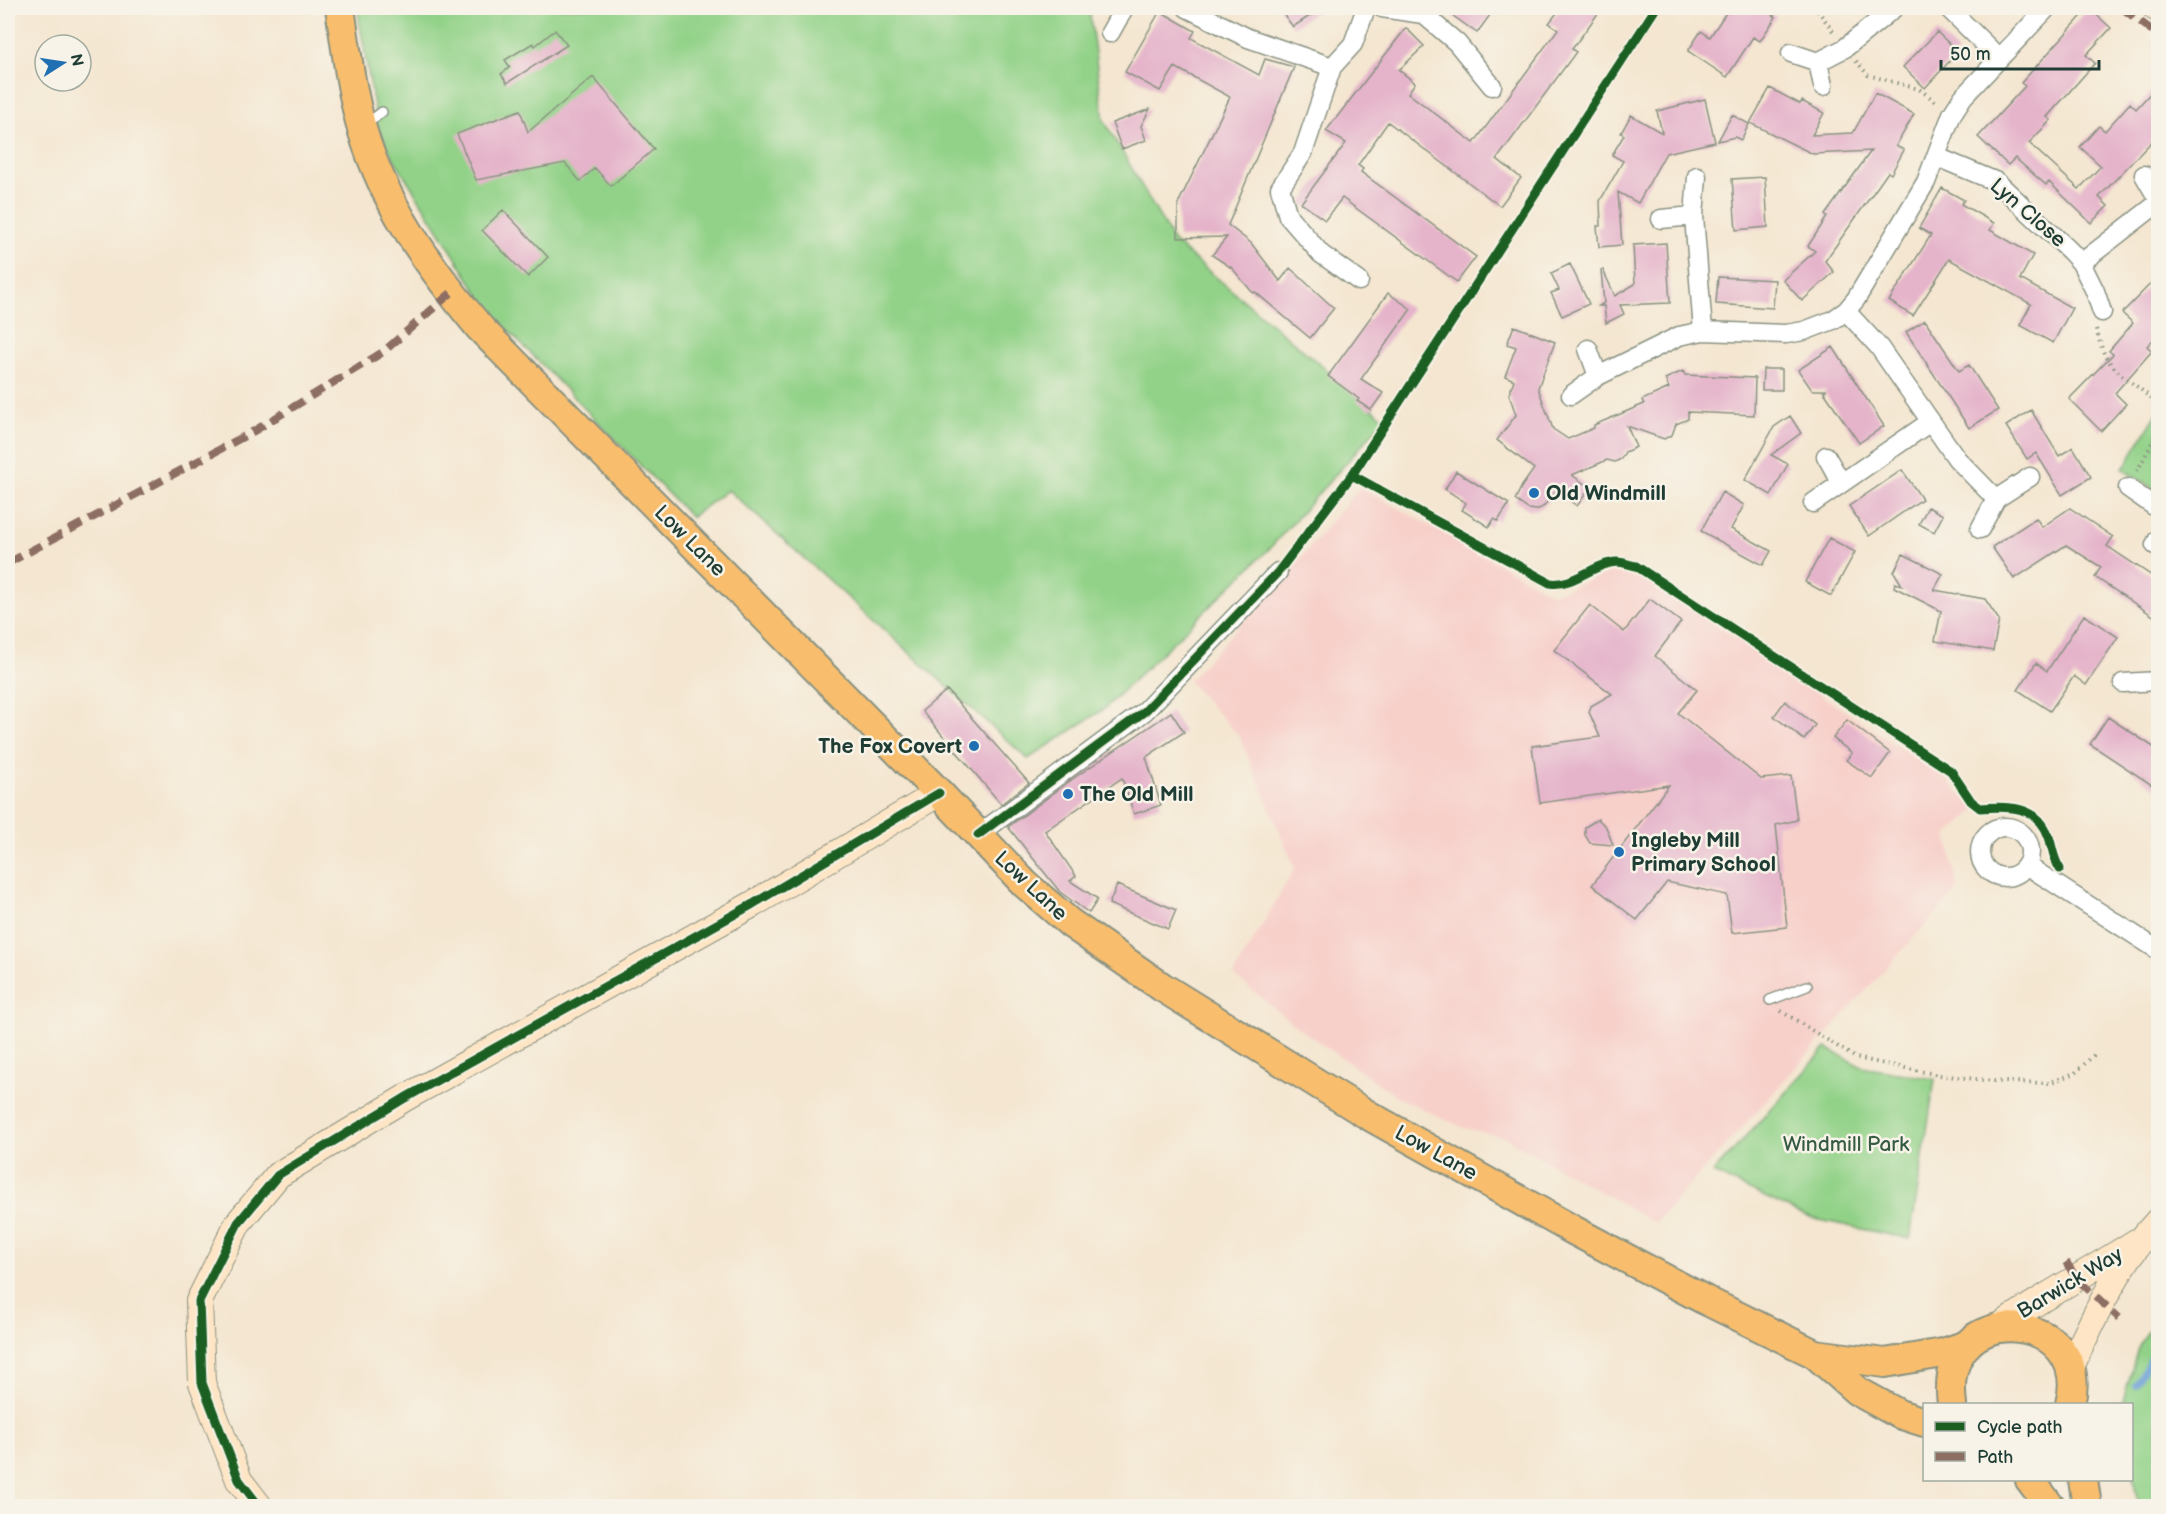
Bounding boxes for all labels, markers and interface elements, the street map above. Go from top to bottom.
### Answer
north arrow [33,33,93,93]
scale bar [1941,33,2098,71]
text: 50 m [1950,44,1991,65]
text: N [66,52,87,68]
street label: Lyn Close [1985,173,2071,253]
place label: Old Windmill [1546,481,1666,506]
marker: Old Windmill [1527,486,1541,500]
street label: Low Lane [649,500,731,582]
place label: The Fox Covert [818,734,962,759]
marker: The Fox Covert [967,739,981,753]
place label: The Old Mill [1080,782,1194,807]
marker: The Old Mill [1061,787,1075,801]
place label: Ingleby Mill Primary School [1631,828,1776,877]
marker: Ingleby Mill Primary School [1612,845,1626,859]
street label: Low Lane [989,846,1073,926]
street label: Low Lane [1390,1120,1482,1186]
park label: Windmill Park [1783,1132,1910,1157]
street label: Barwick Way [2013,1242,2128,1324]
legend [1923,1403,2133,1481]
text: Cycle path [1977,1417,2063,1438]
text: Path [1977,1447,2013,1468]

